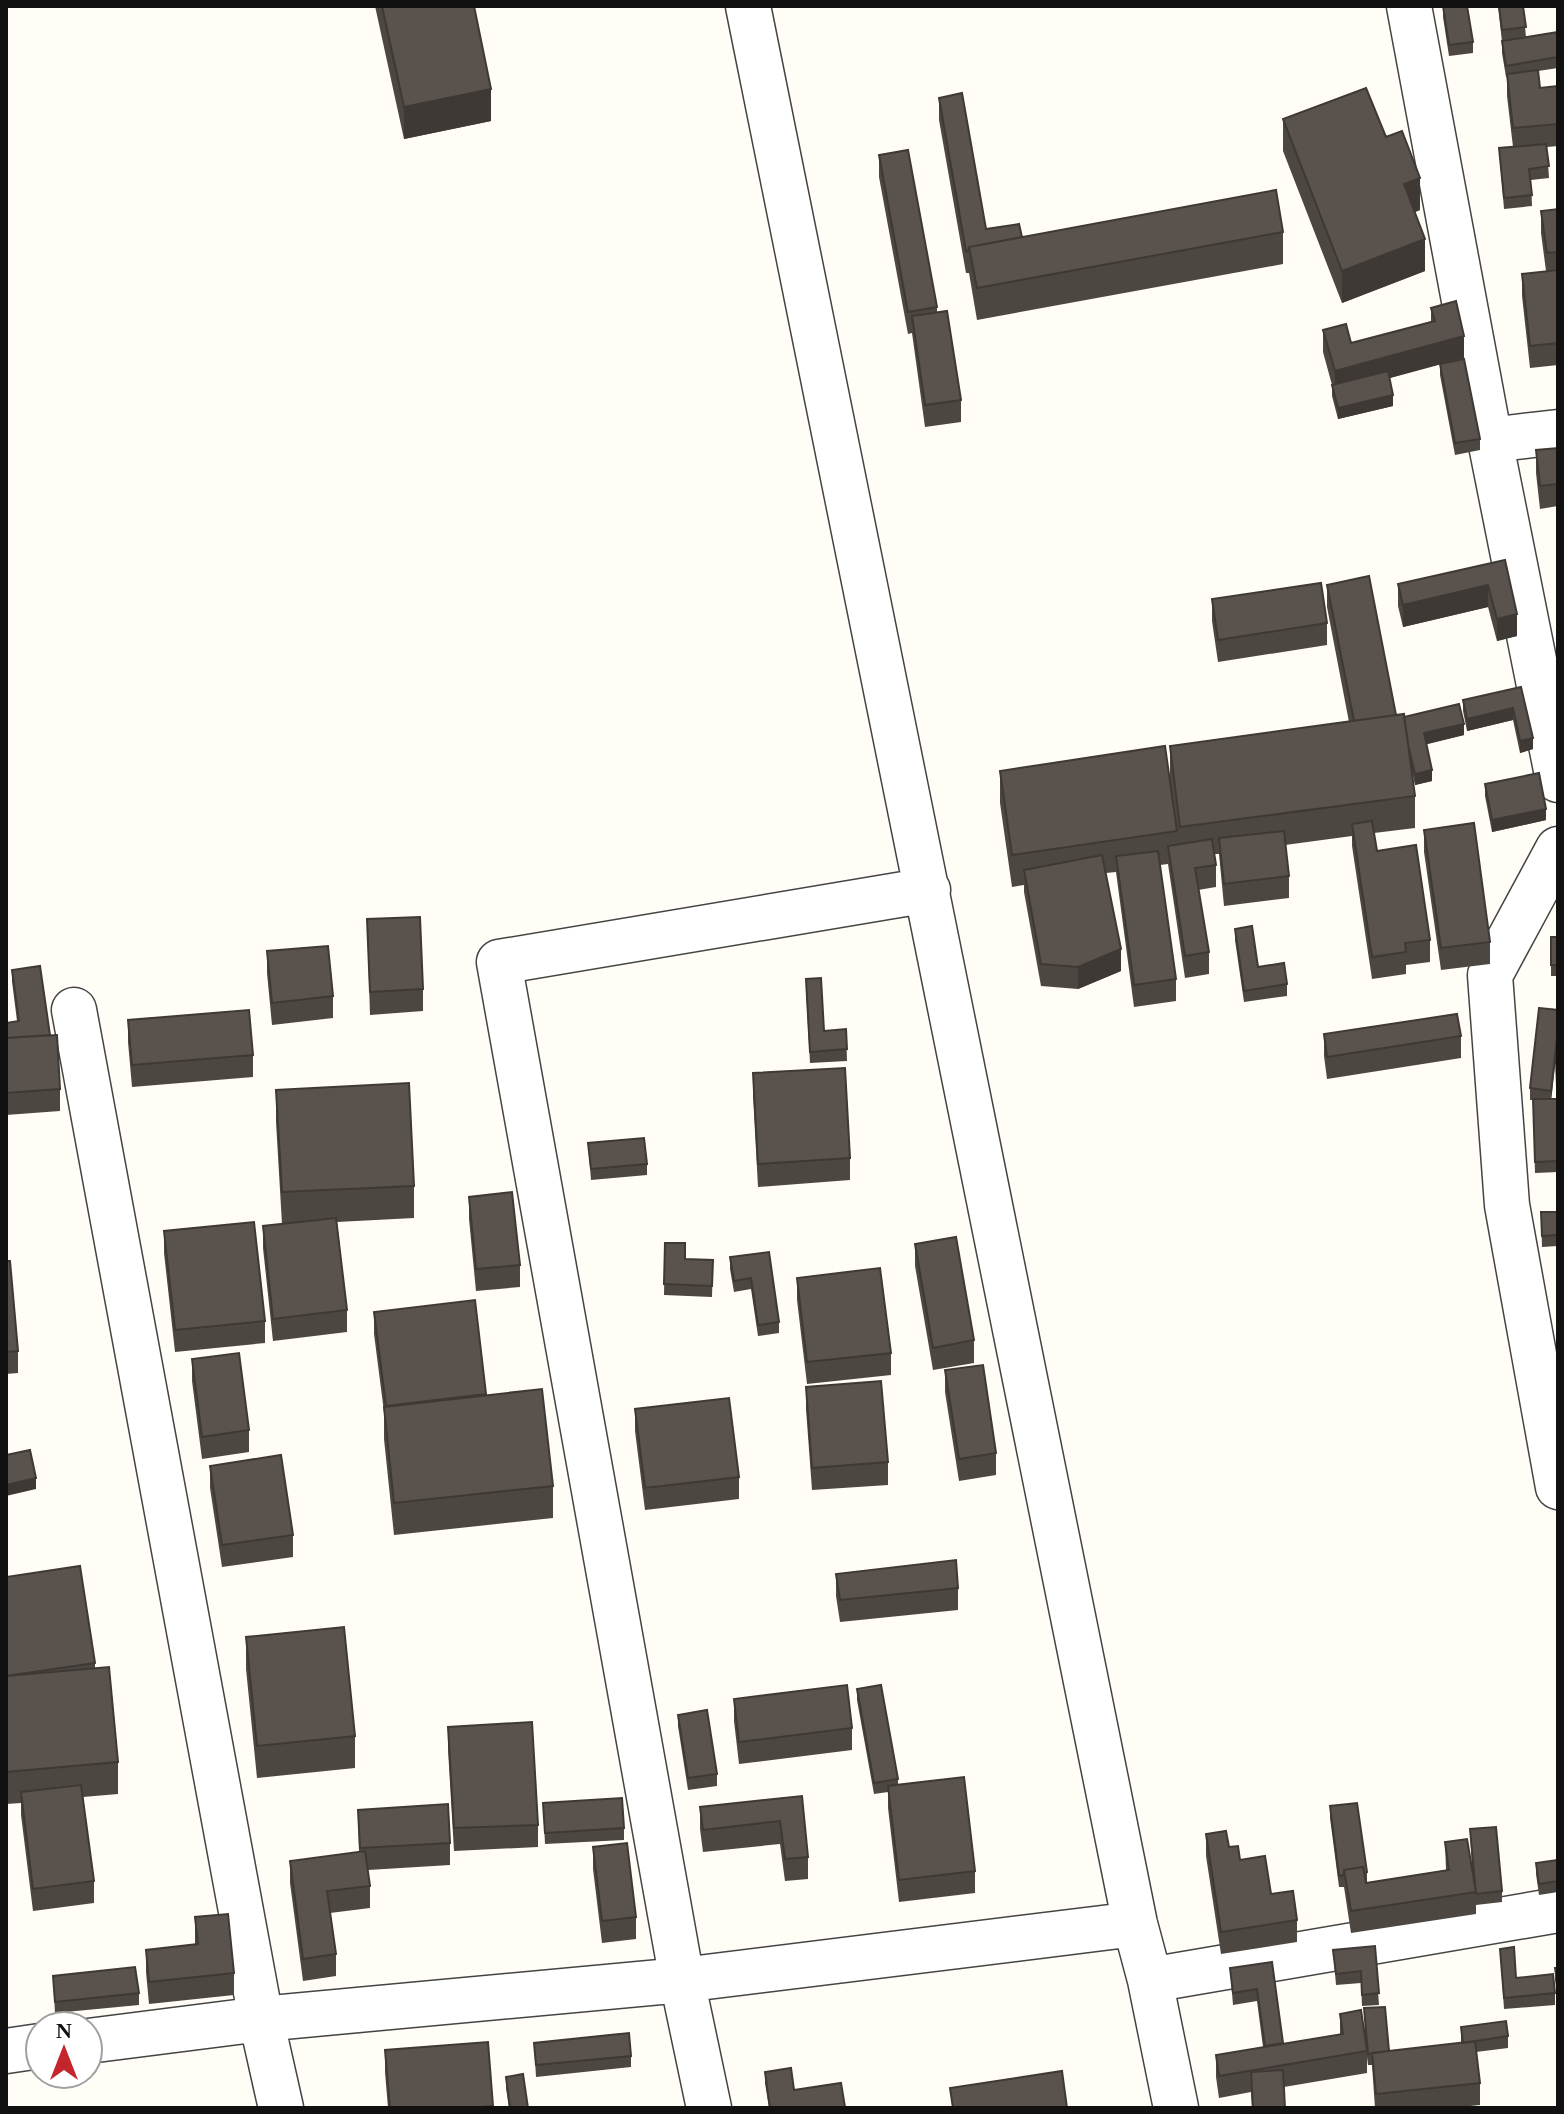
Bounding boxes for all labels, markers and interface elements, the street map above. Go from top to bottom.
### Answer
north arrow [24,2010,104,2090]
text: N [56,2018,72,2043]

